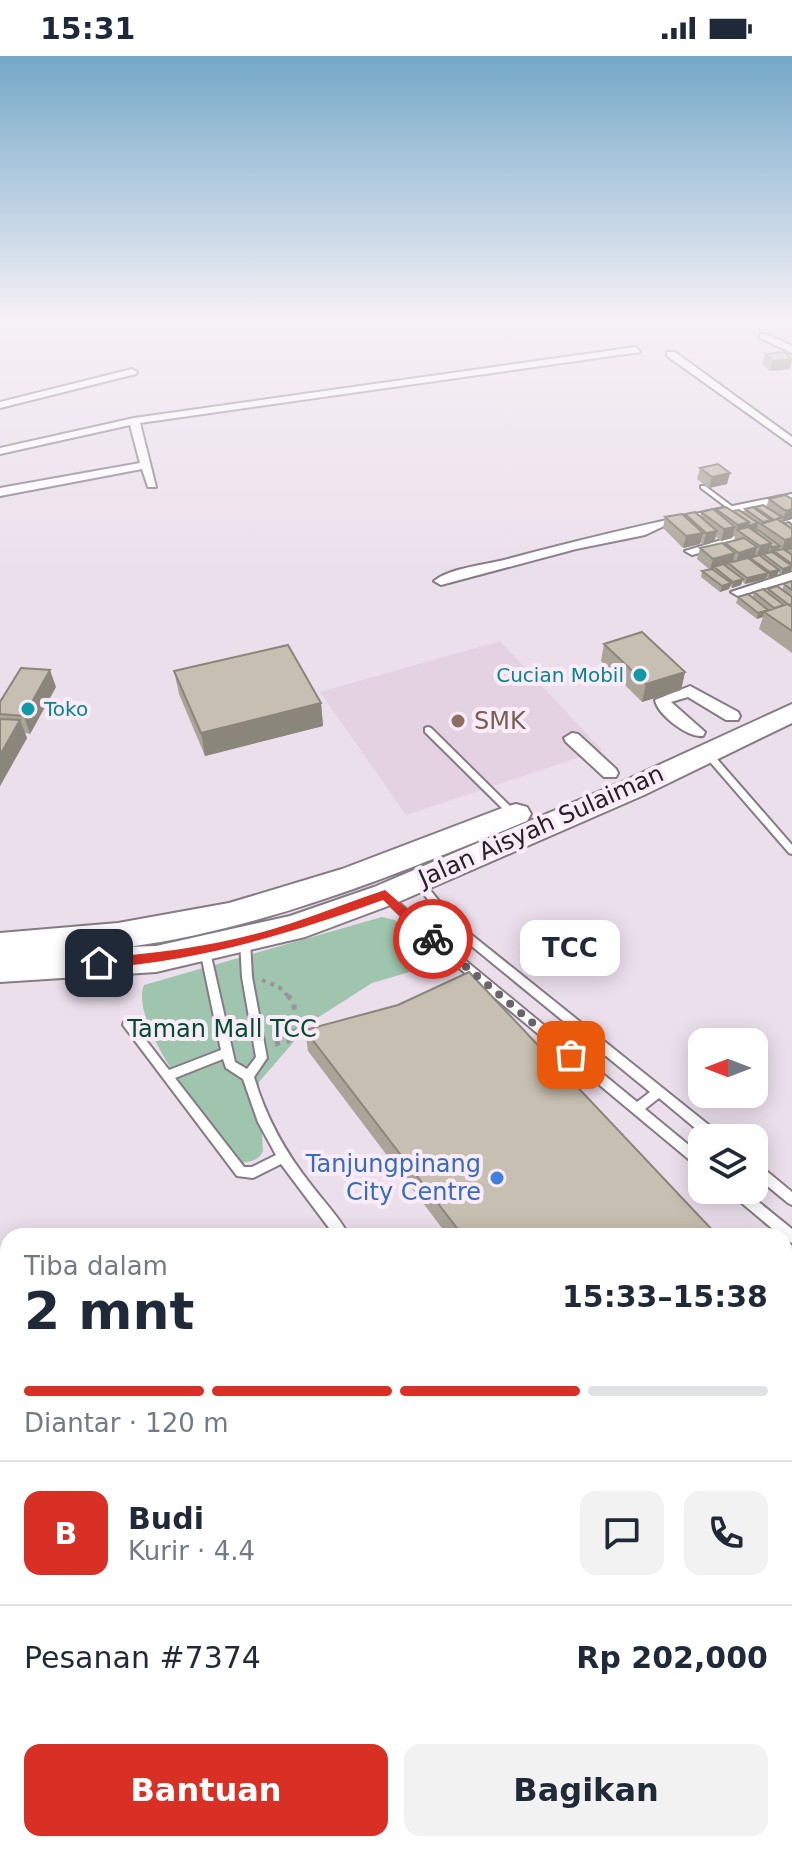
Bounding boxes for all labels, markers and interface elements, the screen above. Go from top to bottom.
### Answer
text: 15:31 [40,11,136,46]
place label: Cucian Mobil [496,663,624,687]
marker: Cucian Mobil [631,666,649,684]
place label: Toko [43,697,88,721]
marker: Toko [19,700,37,718]
place label: SMK [474,707,527,735]
marker: SMK [449,712,467,730]
street label: Jalan Aisyah Sulaiman [412,759,668,894]
courier [393,899,473,979]
icon: bike [411,917,455,961]
callout: TCC [521,919,621,975]
pin [65,929,133,997]
text: TCC [542,933,598,963]
icon: home [77,941,121,985]
park label: Taman Mall TCC [126,1015,317,1043]
pin [537,1021,605,1089]
north arrow [688,1028,768,1108]
map controls [688,1028,768,1204]
icon: bag [549,1033,593,1077]
button: layers [688,1124,768,1204]
place label: Tanjungpinang City Centre [305,1150,481,1206]
marker: Tanjungpinang City Centre [488,1169,506,1187]
text: Tiba dalam [24,1251,168,1281]
text: 15:33–15:38 [562,1279,768,1314]
text: 2 mnt [24,1281,194,1341]
text: Diantar · 120 m [24,1408,228,1438]
button: chat [580,1491,664,1575]
button: phone [684,1491,768,1575]
text: Budi [128,1501,204,1536]
text: B [55,1516,77,1551]
text: Kurir · 4.4 [128,1536,255,1566]
text: Pesanan #7374 [24,1640,261,1675]
text: Rp 202,000 [576,1640,768,1675]
button: Bantuan [24,1744,388,1836]
button: Bagikan [404,1744,768,1836]

